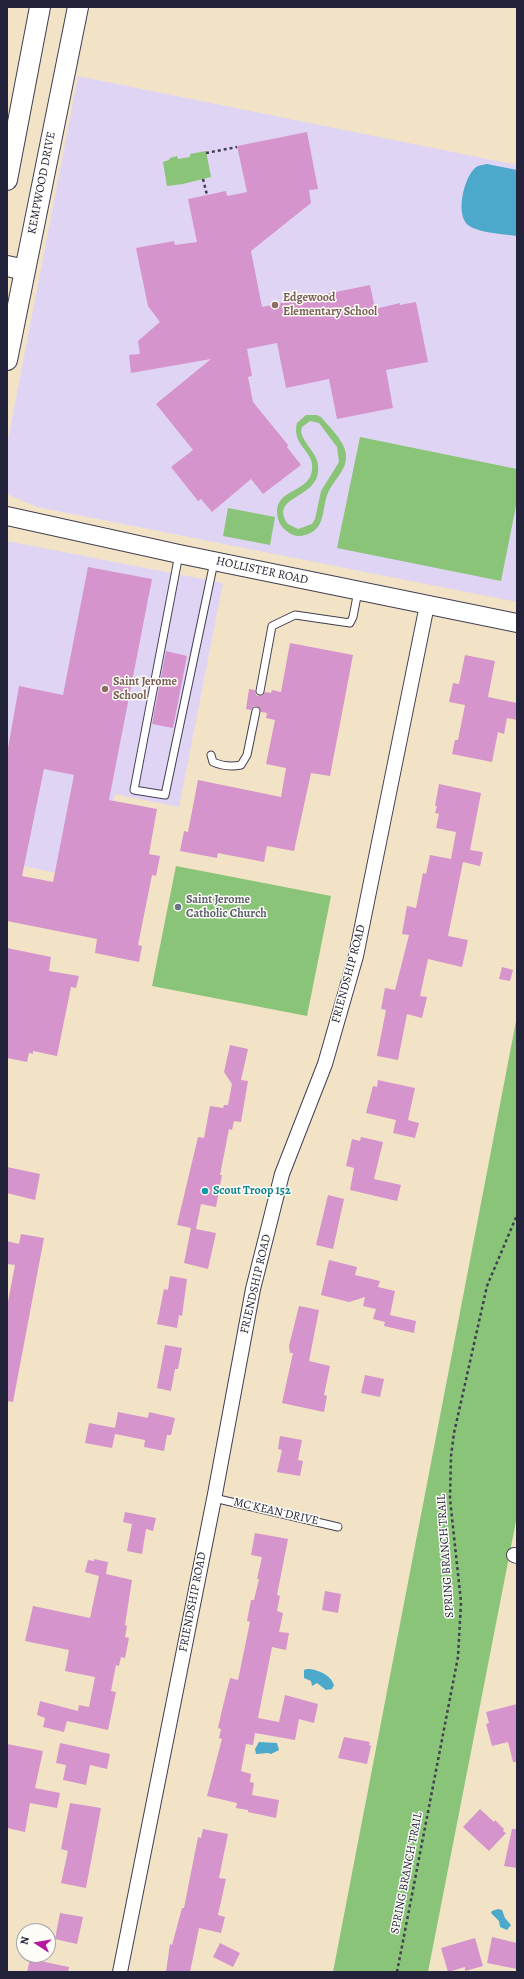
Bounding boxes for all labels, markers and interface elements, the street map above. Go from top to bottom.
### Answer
street label: KEMPWOOD DRIVE [25,131,59,235]
place label: Edgewood Elementary School [283,291,377,319]
marker: Edgewood Elementary School [270,300,280,310]
street label: HOLLISTER ROAD [215,554,309,588]
place label: Saint Jerome School [113,675,177,703]
marker: Saint Jerome School [100,684,110,694]
place label: Saint Jerome Catholic Church [186,893,267,921]
marker: Saint Jerome Catholic Church [173,902,183,912]
street label: FRIENDSHIP ROAD [329,923,369,1025]
place label: Scout Troop 152 [213,1184,291,1198]
marker: Scout Troop 152 [200,1186,210,1196]
street label: FRIENDSHIP ROAD [238,1233,274,1335]
street label: SPRING BRANCH TRAIL [434,1494,458,1618]
street label: MC KEAN DRIVE [232,1495,320,1529]
street label: FRIENDSHIP ROAD [176,1551,210,1653]
street label: SPRING BRANCH TRAIL [388,1811,426,1935]
north arrow [16,1923,56,1963]
text: N [17,1935,33,1946]

